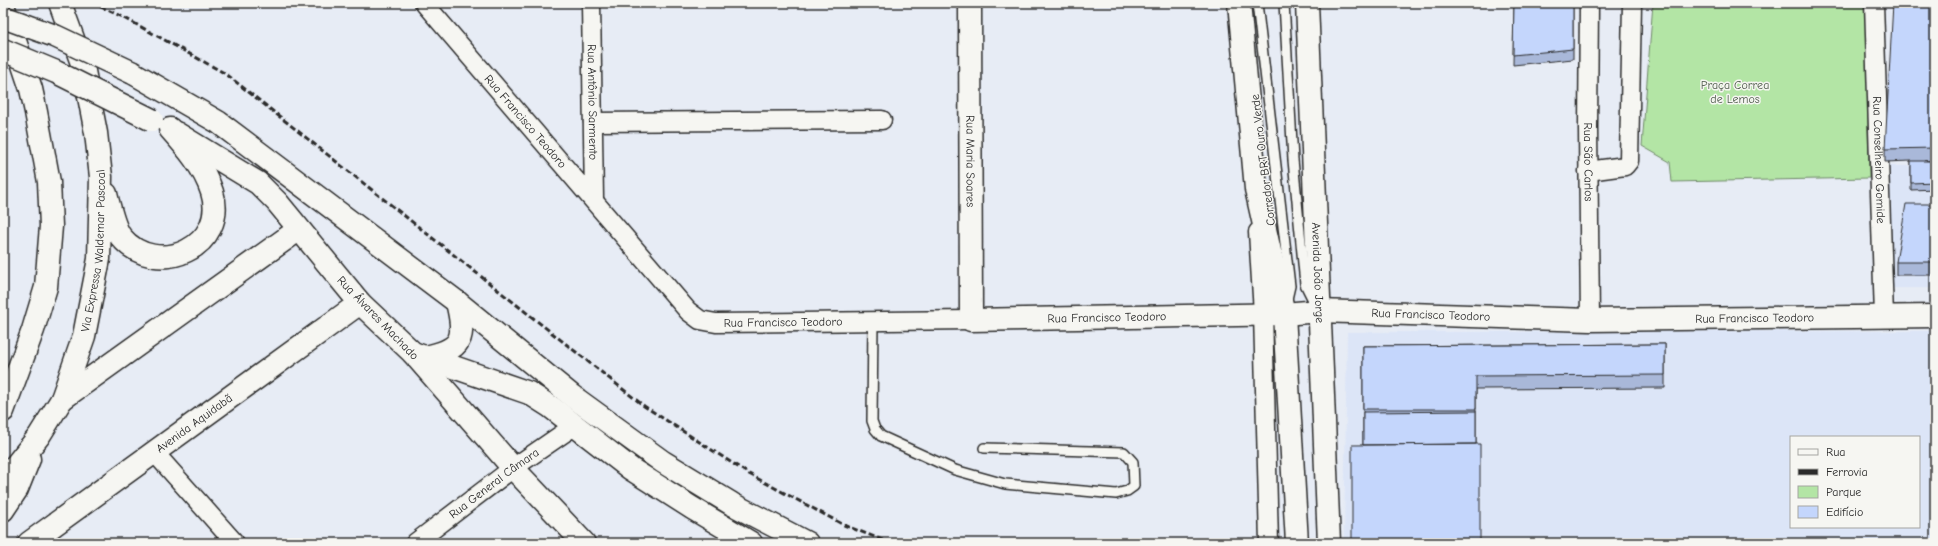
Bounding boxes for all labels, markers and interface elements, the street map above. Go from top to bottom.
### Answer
street label: Rua Antônio Sarmento [585,44,600,160]
street label: Rua Francisco Teodoro [482,72,570,171]
park label: Praça Correa de Lemos [1701,78,1769,106]
street label: Corredor BRT Ouro Verde [1248,93,1278,227]
street label: Rua Conselheiro Gomide [1870,96,1888,224]
street label: Rua Maria Soares [963,115,978,207]
street label: Rua São Carlos [1581,122,1596,202]
street label: Via Expressa Waldemar Pascoal [78,169,108,333]
street label: Avenida João Jorge [1309,222,1327,323]
street label: Rua Álvares Machado [334,273,422,363]
street label: Rua Francisco Teodoro [1371,306,1490,324]
street label: Rua Francisco Teodoro [1047,309,1167,326]
street label: Rua Francisco Teodoro [1695,310,1814,326]
street label: Rua Francisco Teodoro [724,315,843,330]
street label: Avenida Aquidabã [153,391,235,456]
legend [1790,436,1920,528]
street label: Rua General Câmara [446,445,542,521]
text: Rua [1826,445,1845,459]
text: Ferrovia [1826,465,1868,479]
text: Parque [1826,485,1861,499]
text: Edifício [1826,505,1863,519]

